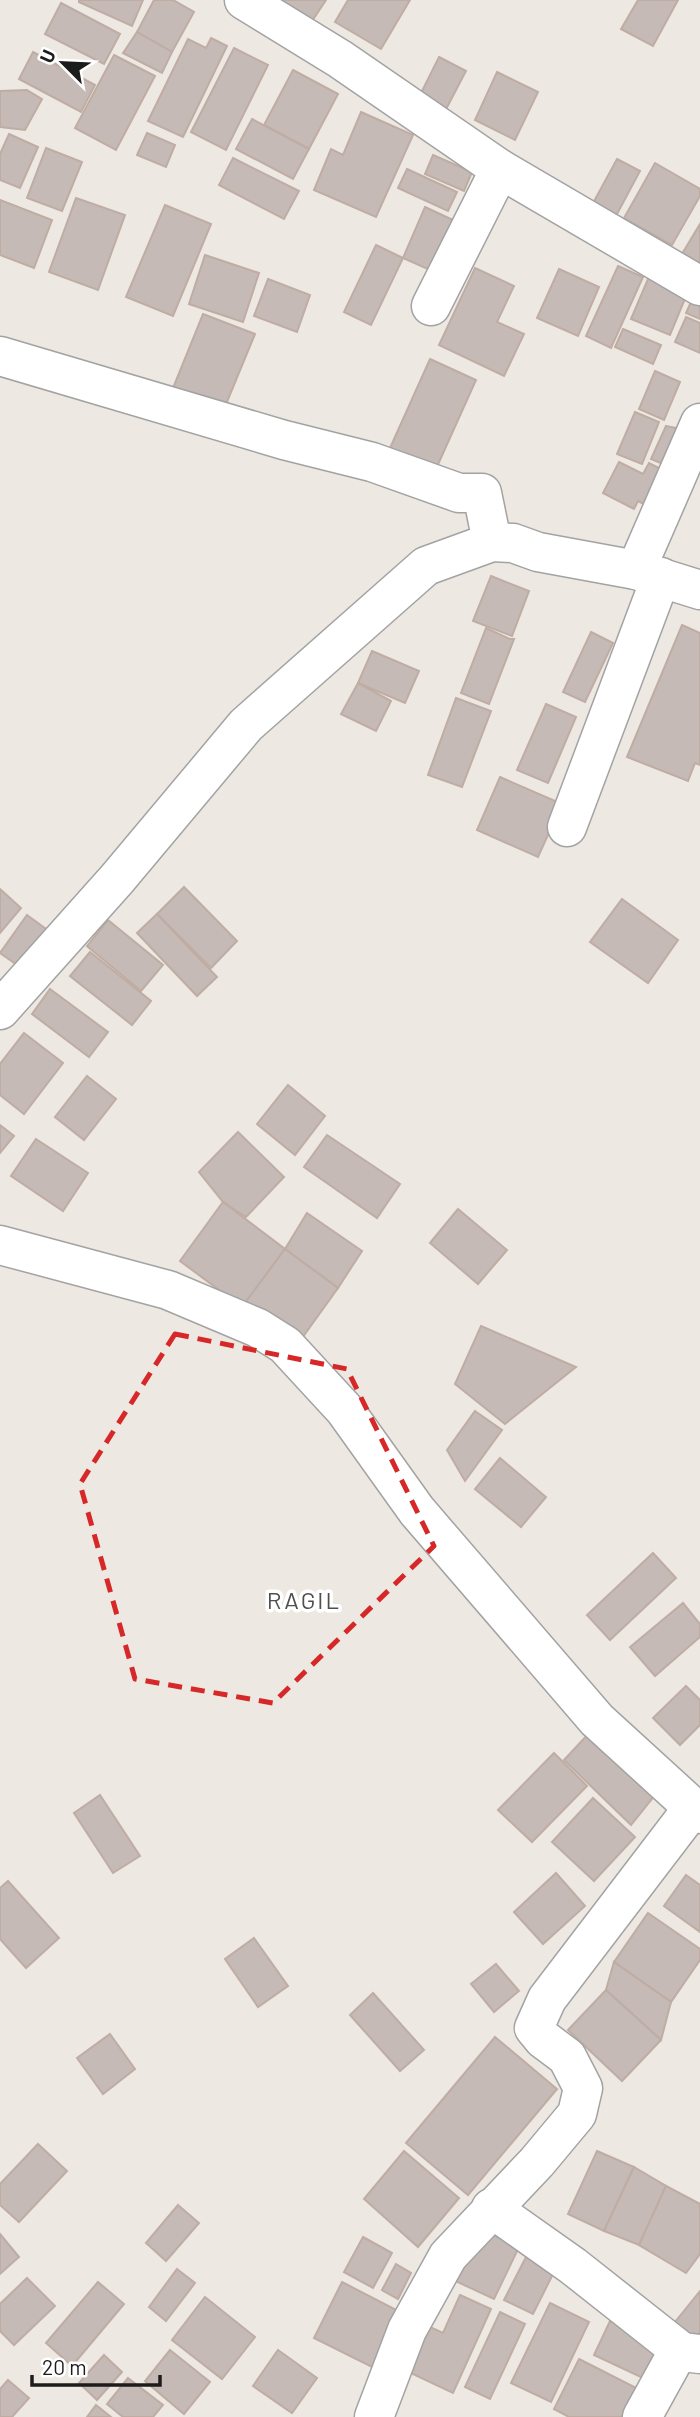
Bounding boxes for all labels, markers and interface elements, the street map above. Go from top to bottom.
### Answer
north arrow [28,28,98,98]
text: U [34,46,60,66]
district label: RAGIL [267,1585,341,1614]
scale bar [32,2344,159,2388]
text: 20 m [42,2354,87,2379]

